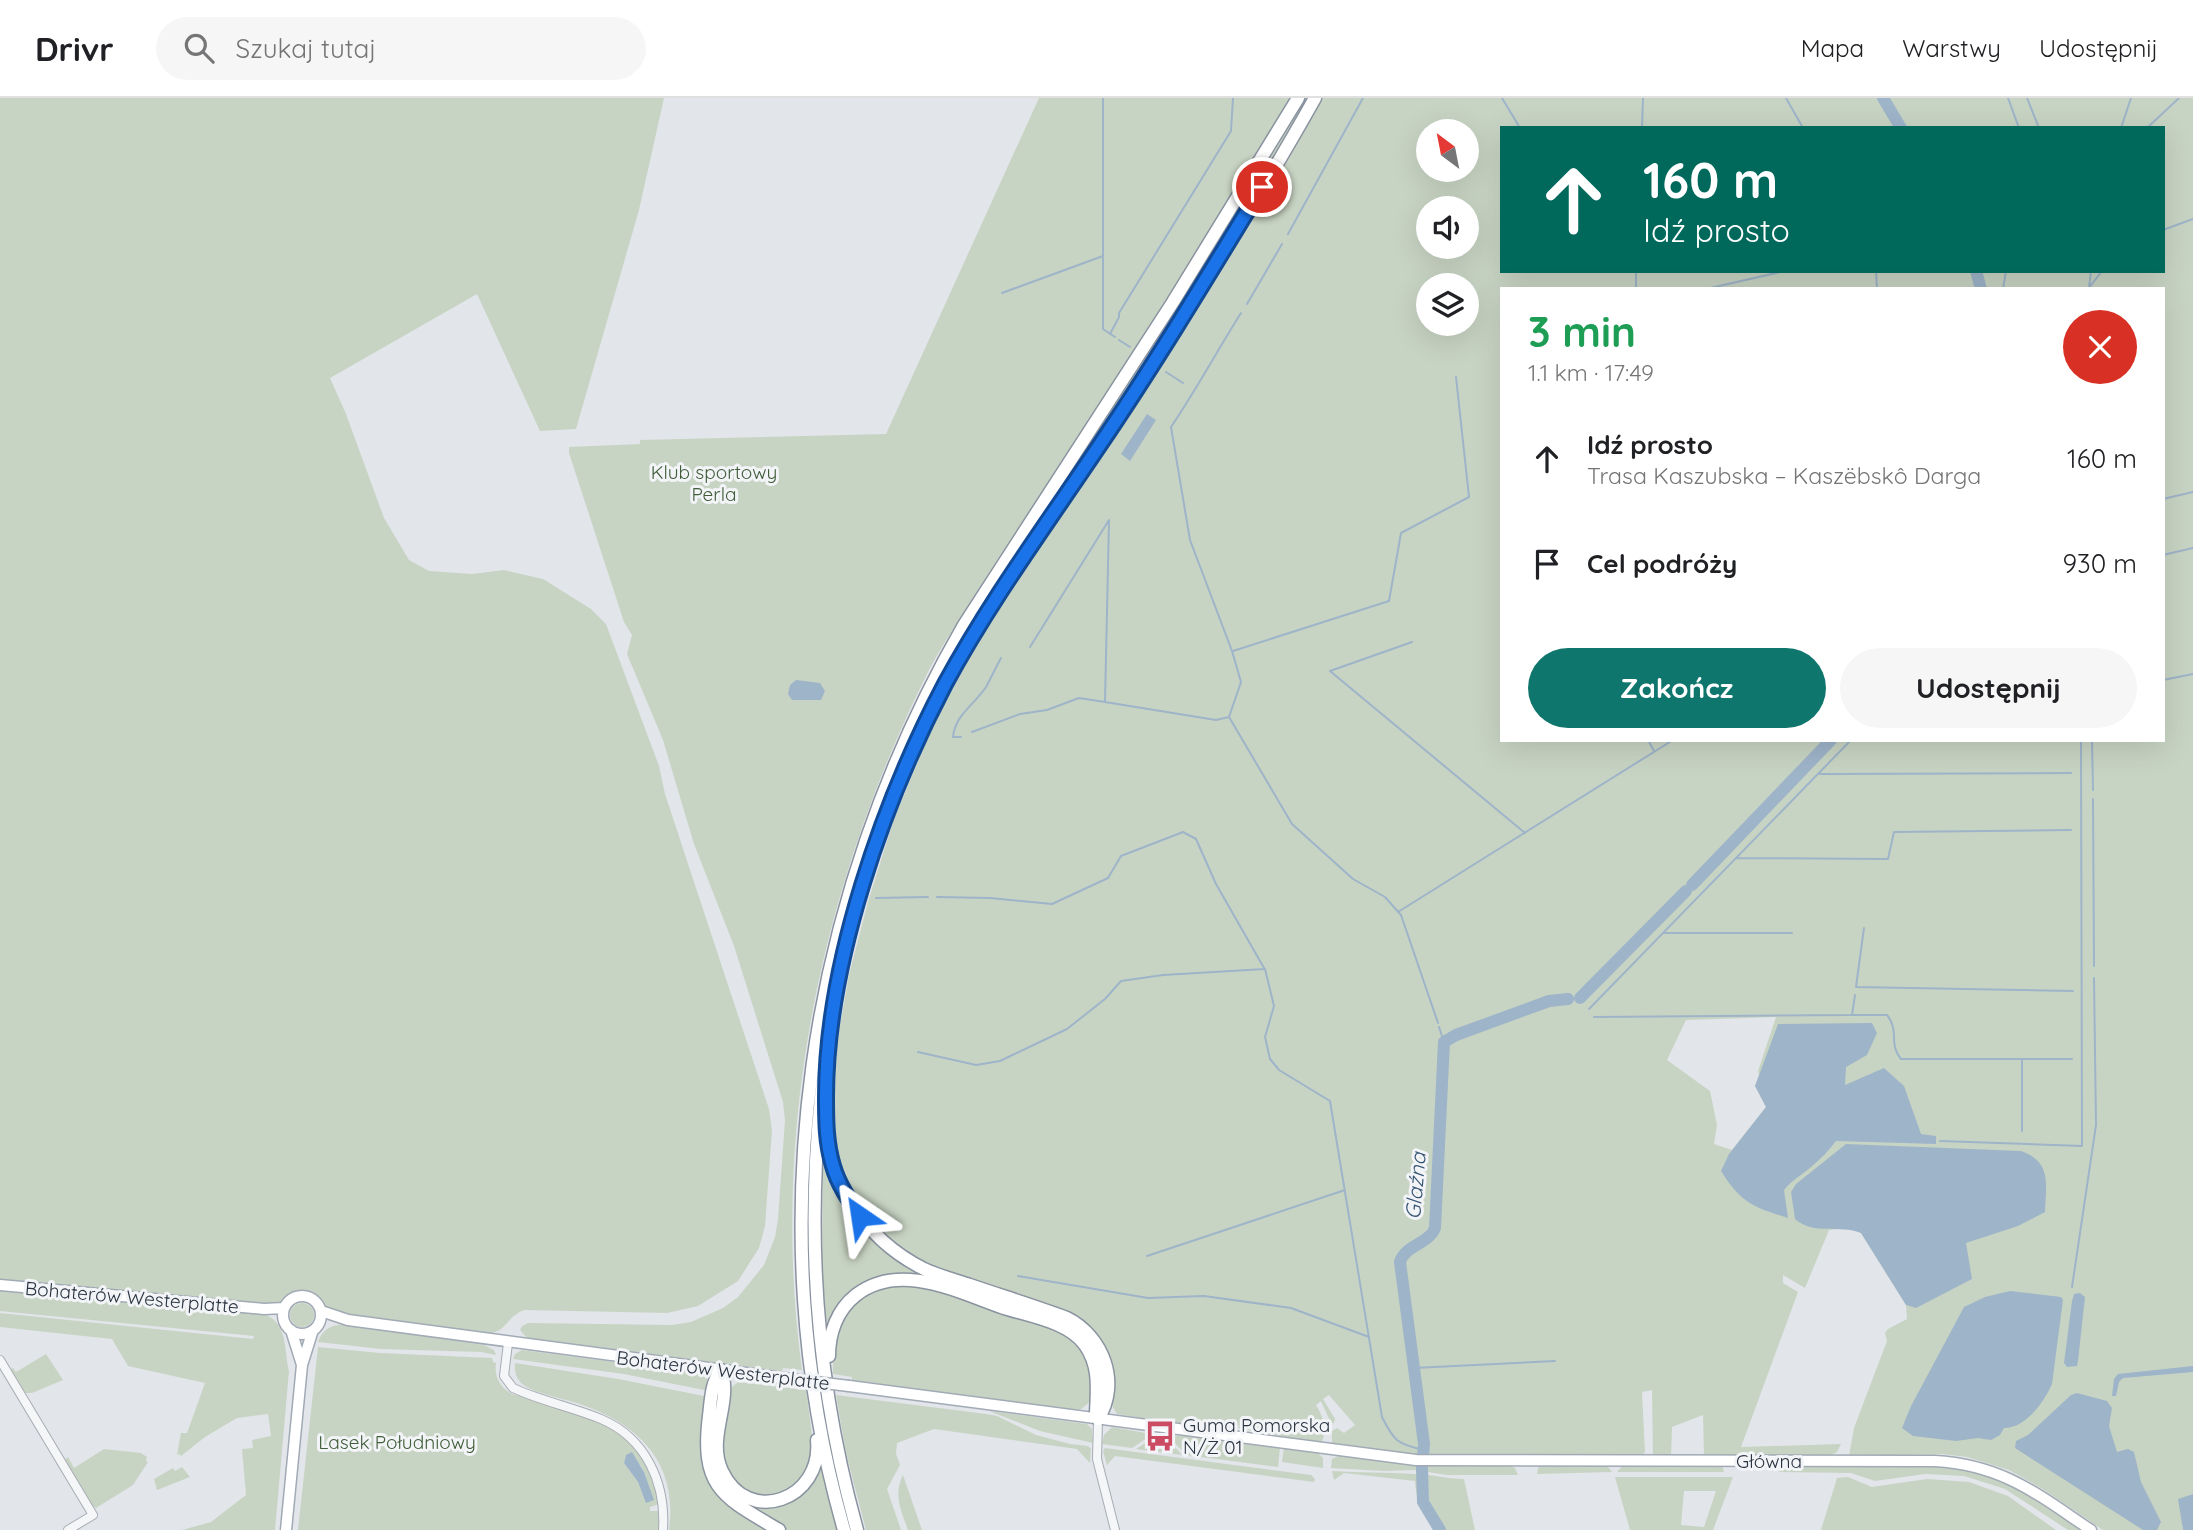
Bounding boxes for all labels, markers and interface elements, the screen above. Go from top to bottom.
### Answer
search box [156,17,646,80]
text: Drivr [35,28,114,69]
icon: search [180,29,218,67]
text: Szukaj tutaj [236,32,376,65]
text: Mapa [1801,33,1864,63]
text: Warstwy [1902,33,2001,63]
text: Udostępnij [2039,33,2158,63]
north arrow [1416,119,1479,182]
map controls [1416,119,1479,336]
text: 160 m [1643,149,1778,210]
icon: ahead [1528,154,1619,245]
pin [1232,157,1292,217]
icon: arrive [1243,168,1281,206]
button: sound [1416,196,1479,259]
text: Idź prosto [1643,210,1790,250]
button: layers [1416,273,1479,336]
text: 3 min [1528,305,1636,358]
button: close [2063,310,2137,384]
text: 1.1 km · 17:49 [1528,358,1654,387]
text: Idź prosto [1587,428,1713,461]
icon: ahead [1528,440,1566,478]
text: 160 m [2067,442,2137,475]
park label: Klub sportowy Perla [651,460,777,506]
text: Trasa Kaszubska – Kaszëbskô Darga [1587,461,1981,490]
icon: arrive [1528,545,1566,583]
text: Cel podróży [1587,547,1737,580]
text: 930 m [2063,547,2137,580]
button: Zakończ [1528,648,1826,728]
button: Udostępnij [1840,648,2137,728]
water label: Glaźna [1399,1150,1431,1220]
position arrow [823,1179,897,1253]
street label: Bohaterów Westerplatte [24,1276,240,1318]
street label: Bohaterów Westerplatte [615,1345,831,1395]
place label: Guma Pomorska N/Ż 01 [1183,1413,1330,1459]
bus stop icon: Guma Pomorska N/Ż 01 [1143,1419,1177,1453]
park label: Lasek Południowy [318,1430,476,1454]
street label: Główna [1736,1449,1802,1473]

